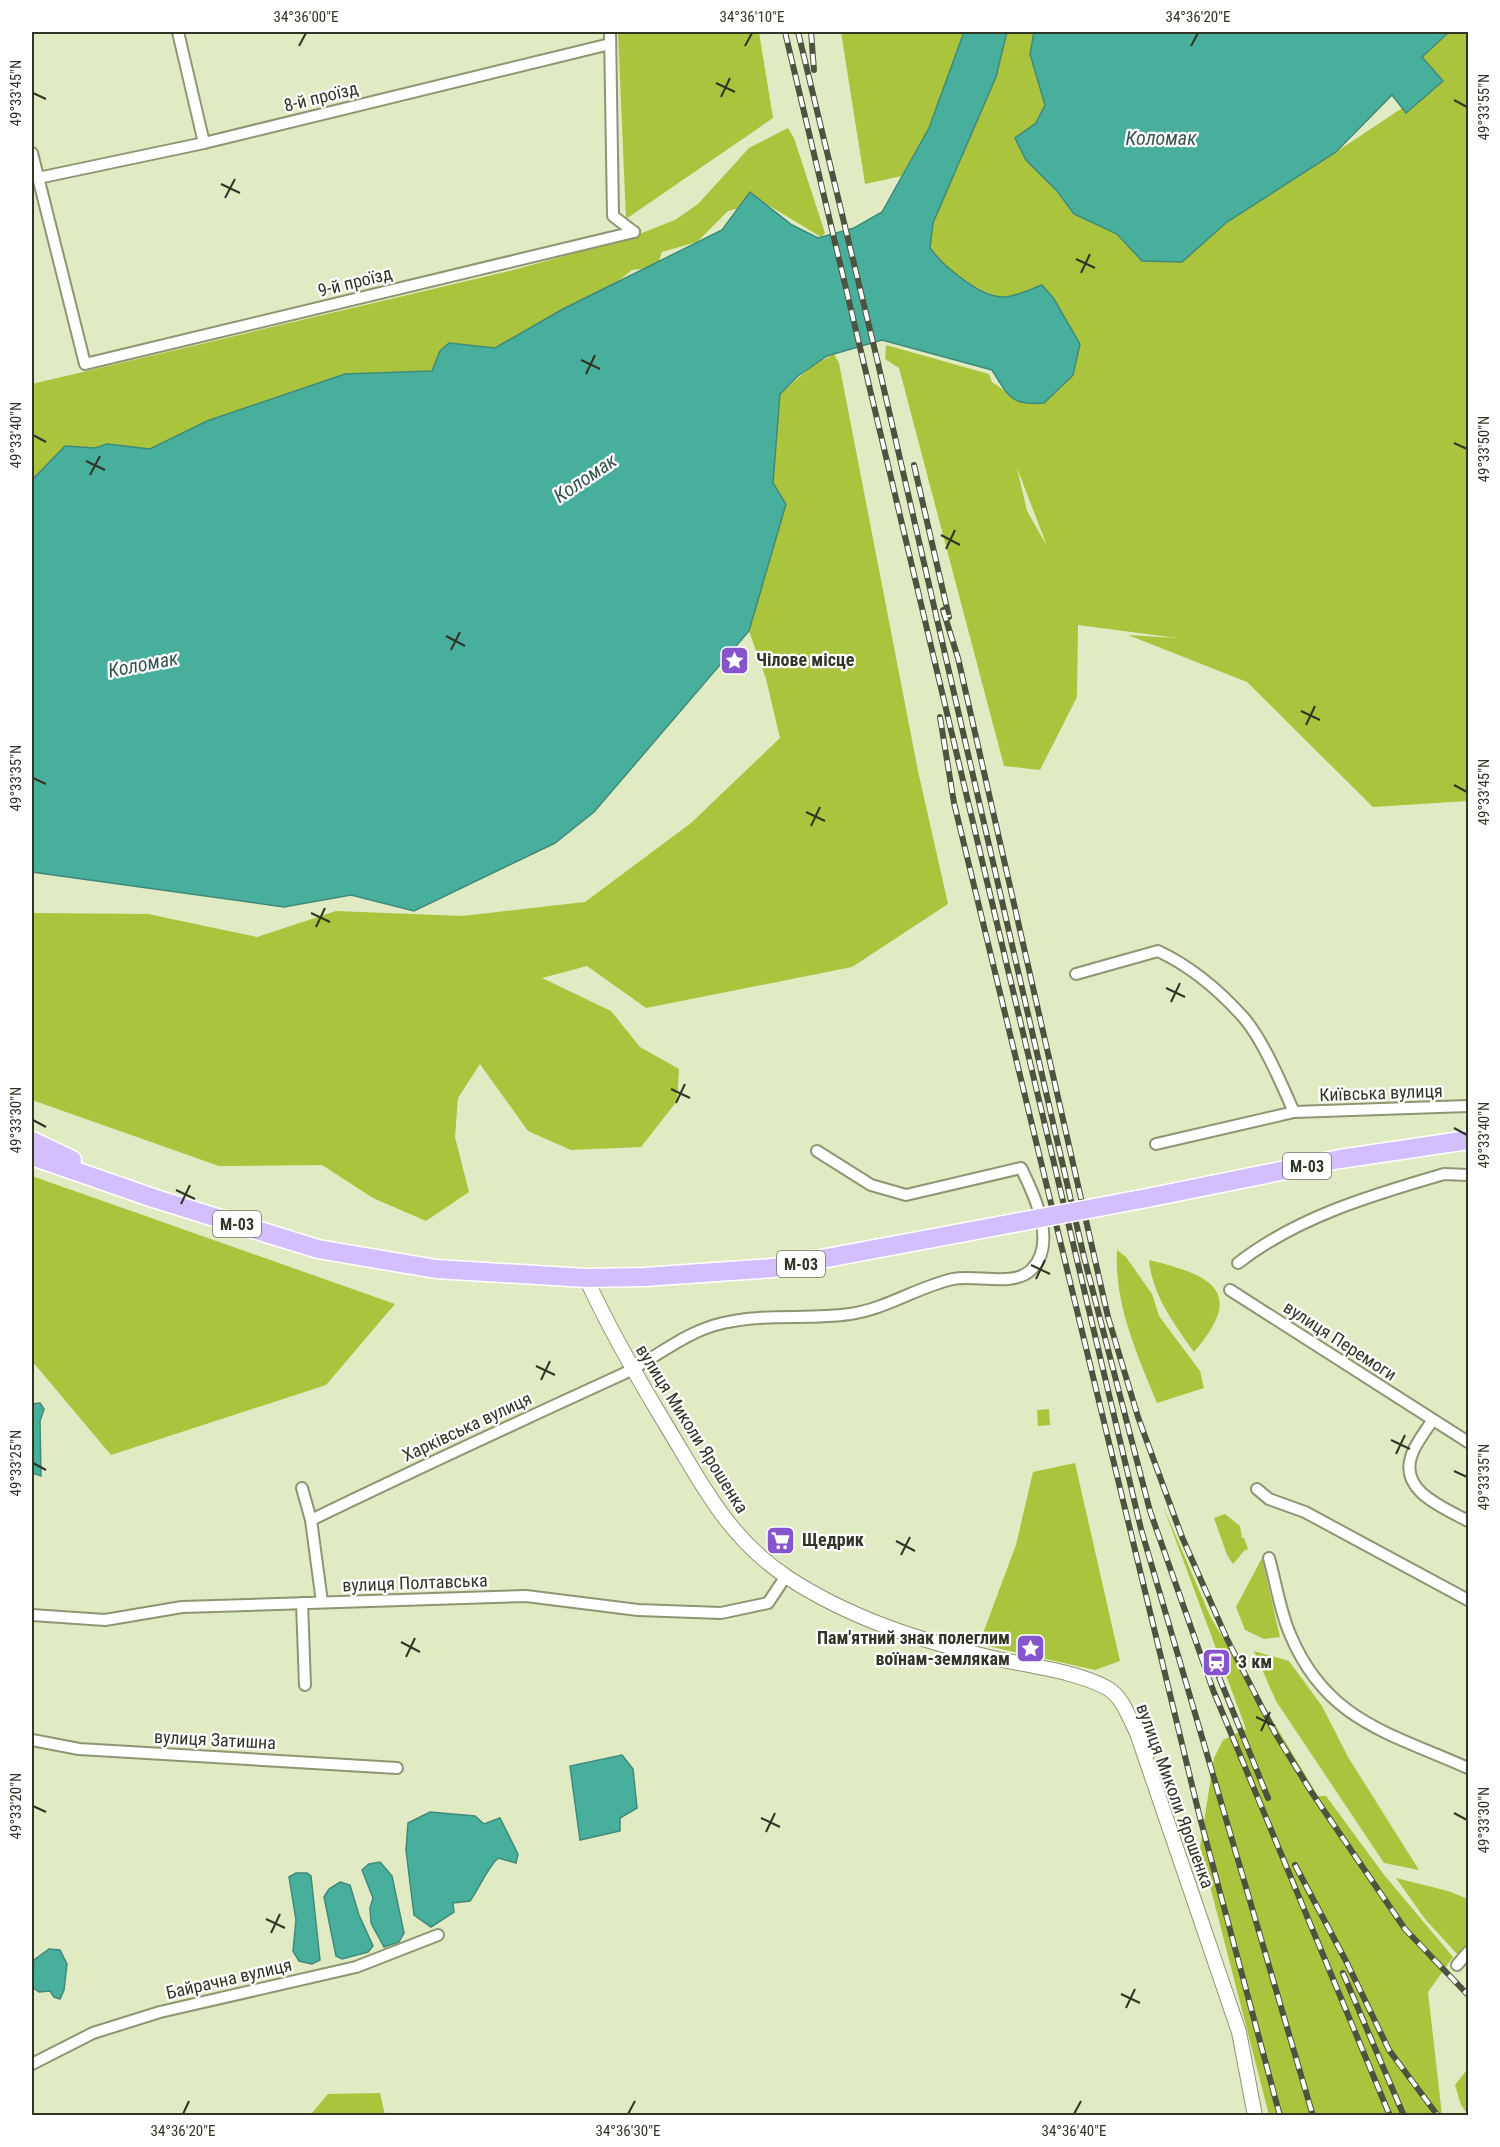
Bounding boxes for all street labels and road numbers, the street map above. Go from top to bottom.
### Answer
street label: 8-й проїзд [282,77,360,116]
street label: 9-й проїзд [316,262,394,301]
street label: Київська вулиця [1319,1080,1443,1105]
road number: М-03 [1283,1153,1331,1179]
road number: М-03 [213,1211,261,1237]
road number: М-03 [777,1251,825,1277]
street label: вулиця Перемоги [1280,1296,1401,1385]
street label: вулиця Миколи Ярошенка [632,1340,753,1517]
street label: Харківська вулиця [399,1387,535,1466]
street label: вулиця Полтавська [342,1569,488,1596]
street label: вулиця Миколи Ярошенка [1132,1701,1219,1891]
street label: вулиця Затишна [154,1726,276,1753]
street label: Байрачна вулиця [164,1954,294,2003]

